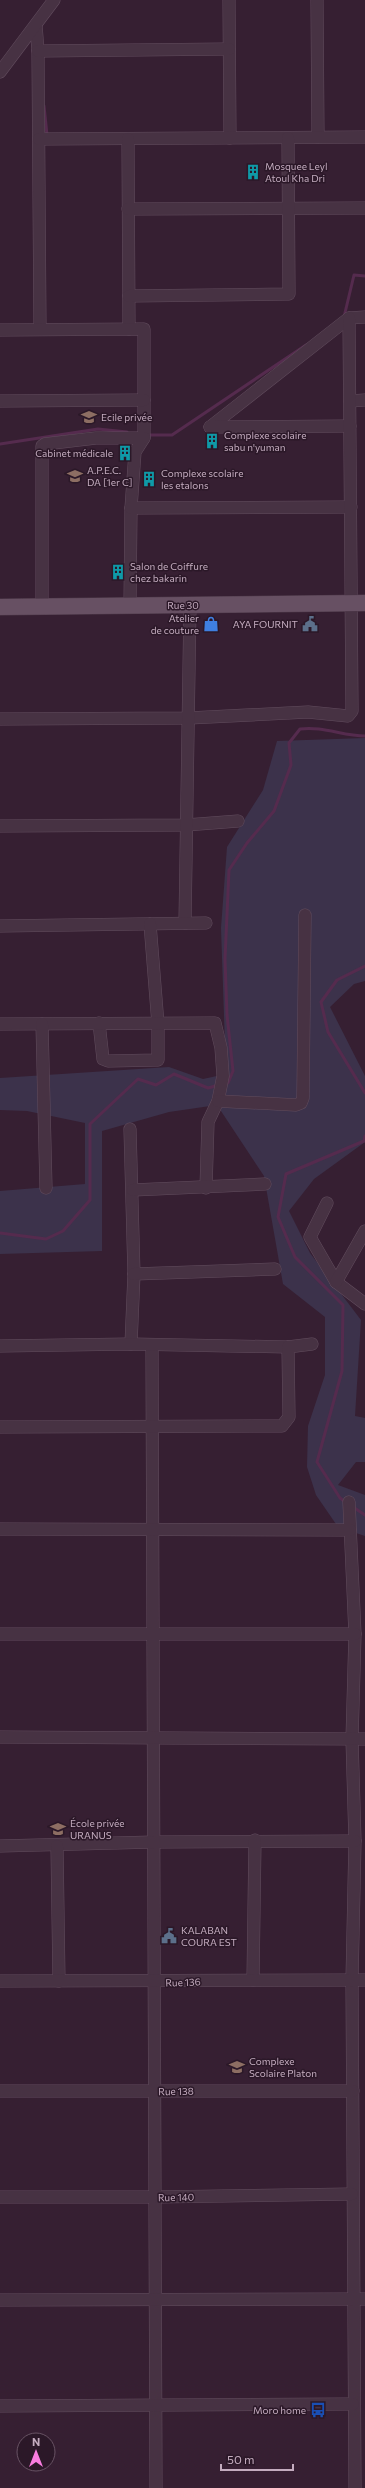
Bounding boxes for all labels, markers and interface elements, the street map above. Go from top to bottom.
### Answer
place label: Mosquee Leyl Atoul Kha Dri [265,160,327,184]
building icon: Mosquee Leyl Atoul Kha Dri [244,163,262,181]
school or university icon: Ecile privée [80,408,98,426]
place label: Ecile privée [101,411,152,423]
place label: Complexe scolaire sabu n'yuman [224,429,306,453]
building icon: Complexe scolaire sabu n'yuman [203,432,221,450]
building icon: Cabinet médicale [116,444,134,462]
place label: Cabinet médicale [35,447,113,459]
place label: A.P.E.C. DA [1er C] [87,464,133,488]
school or university icon: A.P.E.C. DA [1er C] [66,467,84,485]
place label: Complexe scolaire les etalons [161,467,243,491]
building icon: Complexe scolaire les etalons [140,470,158,488]
place label: Salon de Coiffure chez bakarin [130,560,208,584]
building icon: Salon de Coiffure chez bakarin [109,563,127,581]
street label: Rue 30 [167,599,199,611]
place label: Atelier de couture [151,612,199,636]
shop icon: Atelier de couture [202,615,220,633]
public building icon: AYA FOURNIT [301,615,319,633]
place label: AYA FOURNIT [233,618,299,630]
place label: École privée URANUS [70,1817,125,1841]
school or university icon: École privée URANUS [49,1820,67,1838]
place label: KALABAN COURA EST [181,1924,238,1948]
public building icon: KALABAN COURA EST [160,1927,178,1945]
street label: Rue 136 [165,1975,201,1989]
place label: Complexe Scolaire Platon [249,2055,317,2079]
school or university icon: Complexe Scolaire Platon [228,2058,246,2076]
street label: Rue 138 [158,2085,194,2097]
street label: Rue 140 [158,2191,194,2203]
bus stop icon: Moro home [309,2401,327,2419]
place label: Moro home [253,2404,306,2416]
north arrow [16,2432,56,2472]
text: N [32,2435,40,2448]
scale bar [221,2446,293,2472]
text: 50 m [227,2452,255,2466]

